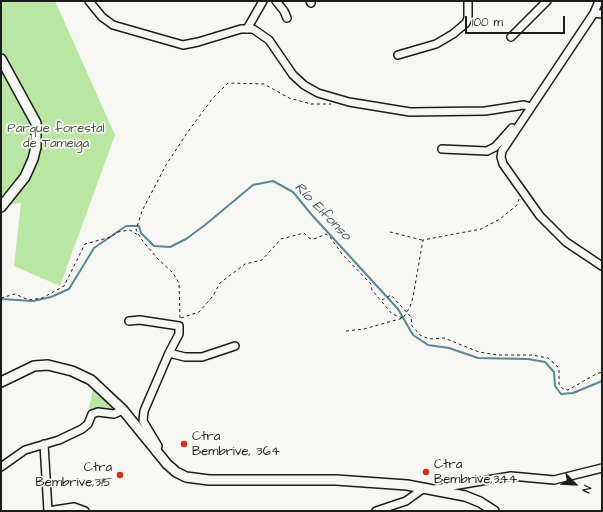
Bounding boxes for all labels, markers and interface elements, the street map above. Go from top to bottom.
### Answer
scale bar [467,8,567,34]
text: 100 m [472,14,503,31]
park label: Parque forestal de Tameiga [7,121,105,152]
water label: Río Eifonso [290,180,354,244]
place label: Ctra Bembrive, 364 [192,429,280,460]
marker: Ctra Bembrive, 364 [179,439,189,449]
place label: Ctra Bembrive,344 [434,457,517,488]
place label: Ctra Bembrive,315 [36,460,112,491]
north arrow [555,464,595,504]
marker: Ctra Bembrive,344 [421,467,431,477]
marker: Ctra Bembrive,315 [115,470,125,480]
text: N [578,483,595,495]

